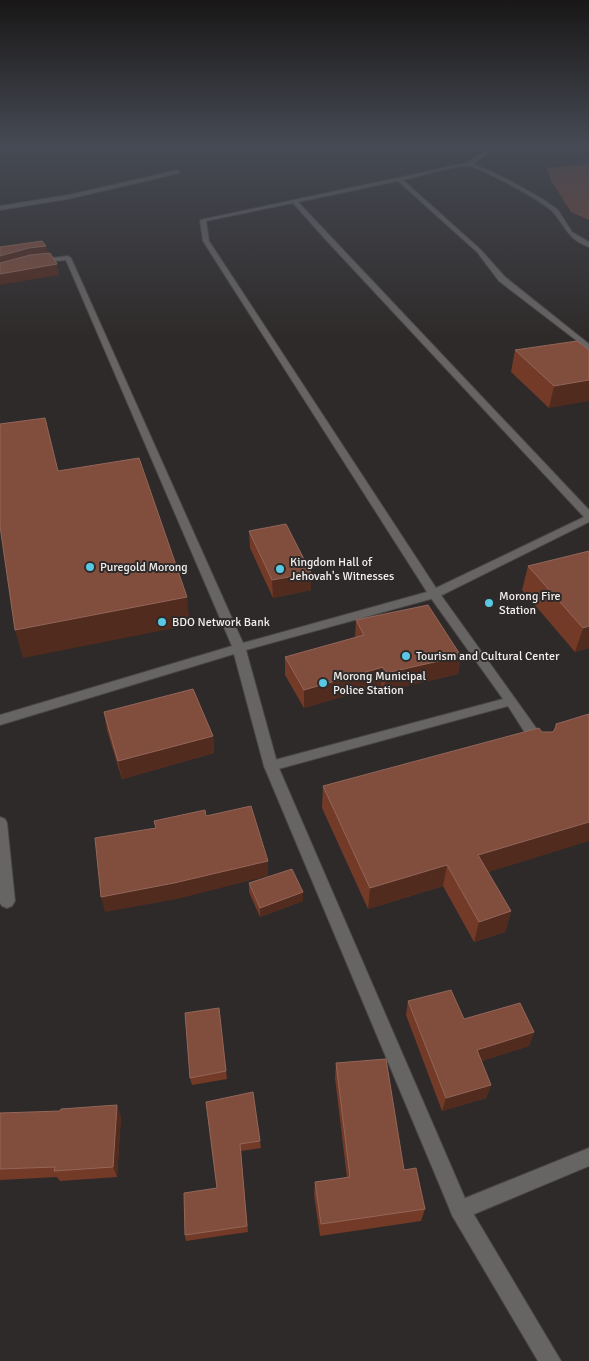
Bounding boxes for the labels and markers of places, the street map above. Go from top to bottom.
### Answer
place label: Kingdom Hall of Jehovah's Witnesses [290,555,394,584]
place label: Puregold Morong [100,560,188,575]
marker: Puregold Morong [84,561,96,573]
marker: Kingdom Hall of Jehovah's Witnesses [274,563,286,575]
place label: Morong Fire Station [499,589,561,618]
marker: Morong Fire Station [483,597,495,609]
place label: BDO Network Bank [172,615,270,630]
marker: BDO Network Bank [156,616,168,628]
place label: Tourism and Cultural Center [416,649,560,664]
marker: Tourism and Cultural Center [400,650,412,662]
place label: Morong Municipal Police Station [333,669,426,698]
marker: Morong Municipal Police Station [317,677,329,689]

